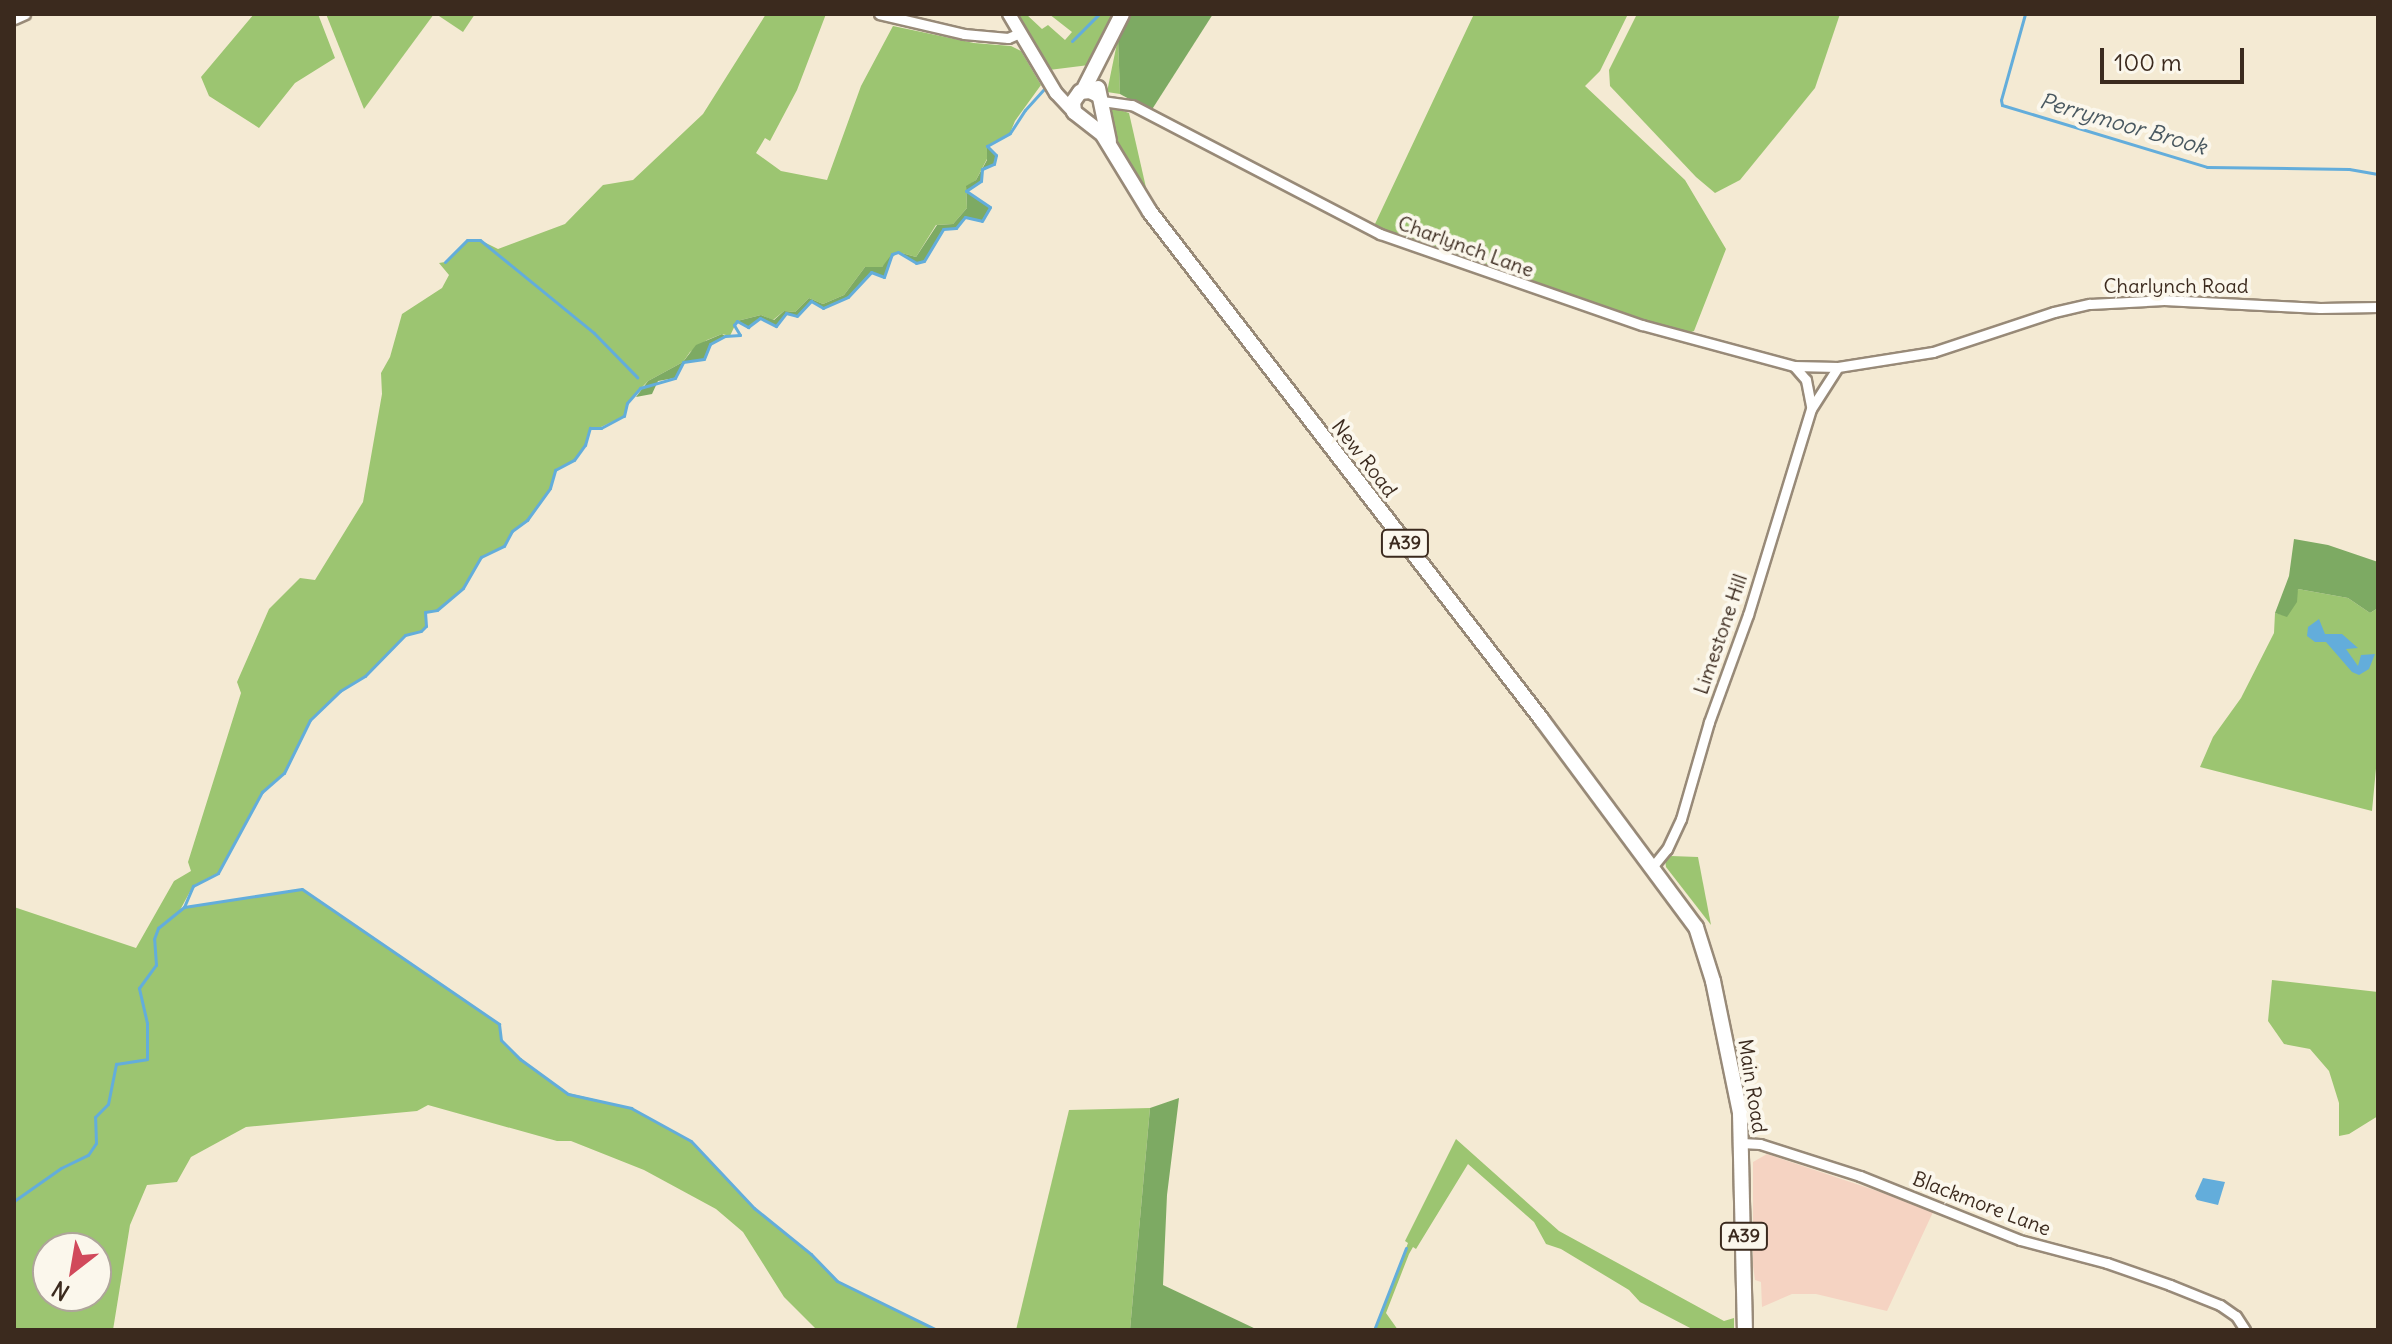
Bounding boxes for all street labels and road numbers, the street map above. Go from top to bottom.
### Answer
street label: Charlynch Lane [1395,210,1537,282]
street label: Charlynch Road [2103,273,2249,297]
street label: New Road [1327,414,1403,502]
road number: A39 [1379,529,1431,557]
street label: Limestone Hill [1688,571,1752,697]
street label: Main Road [1734,1037,1772,1135]
street label: Blackmore Lane [1910,1166,2054,1240]
road number: A39 [1718,1222,1770,1250]

